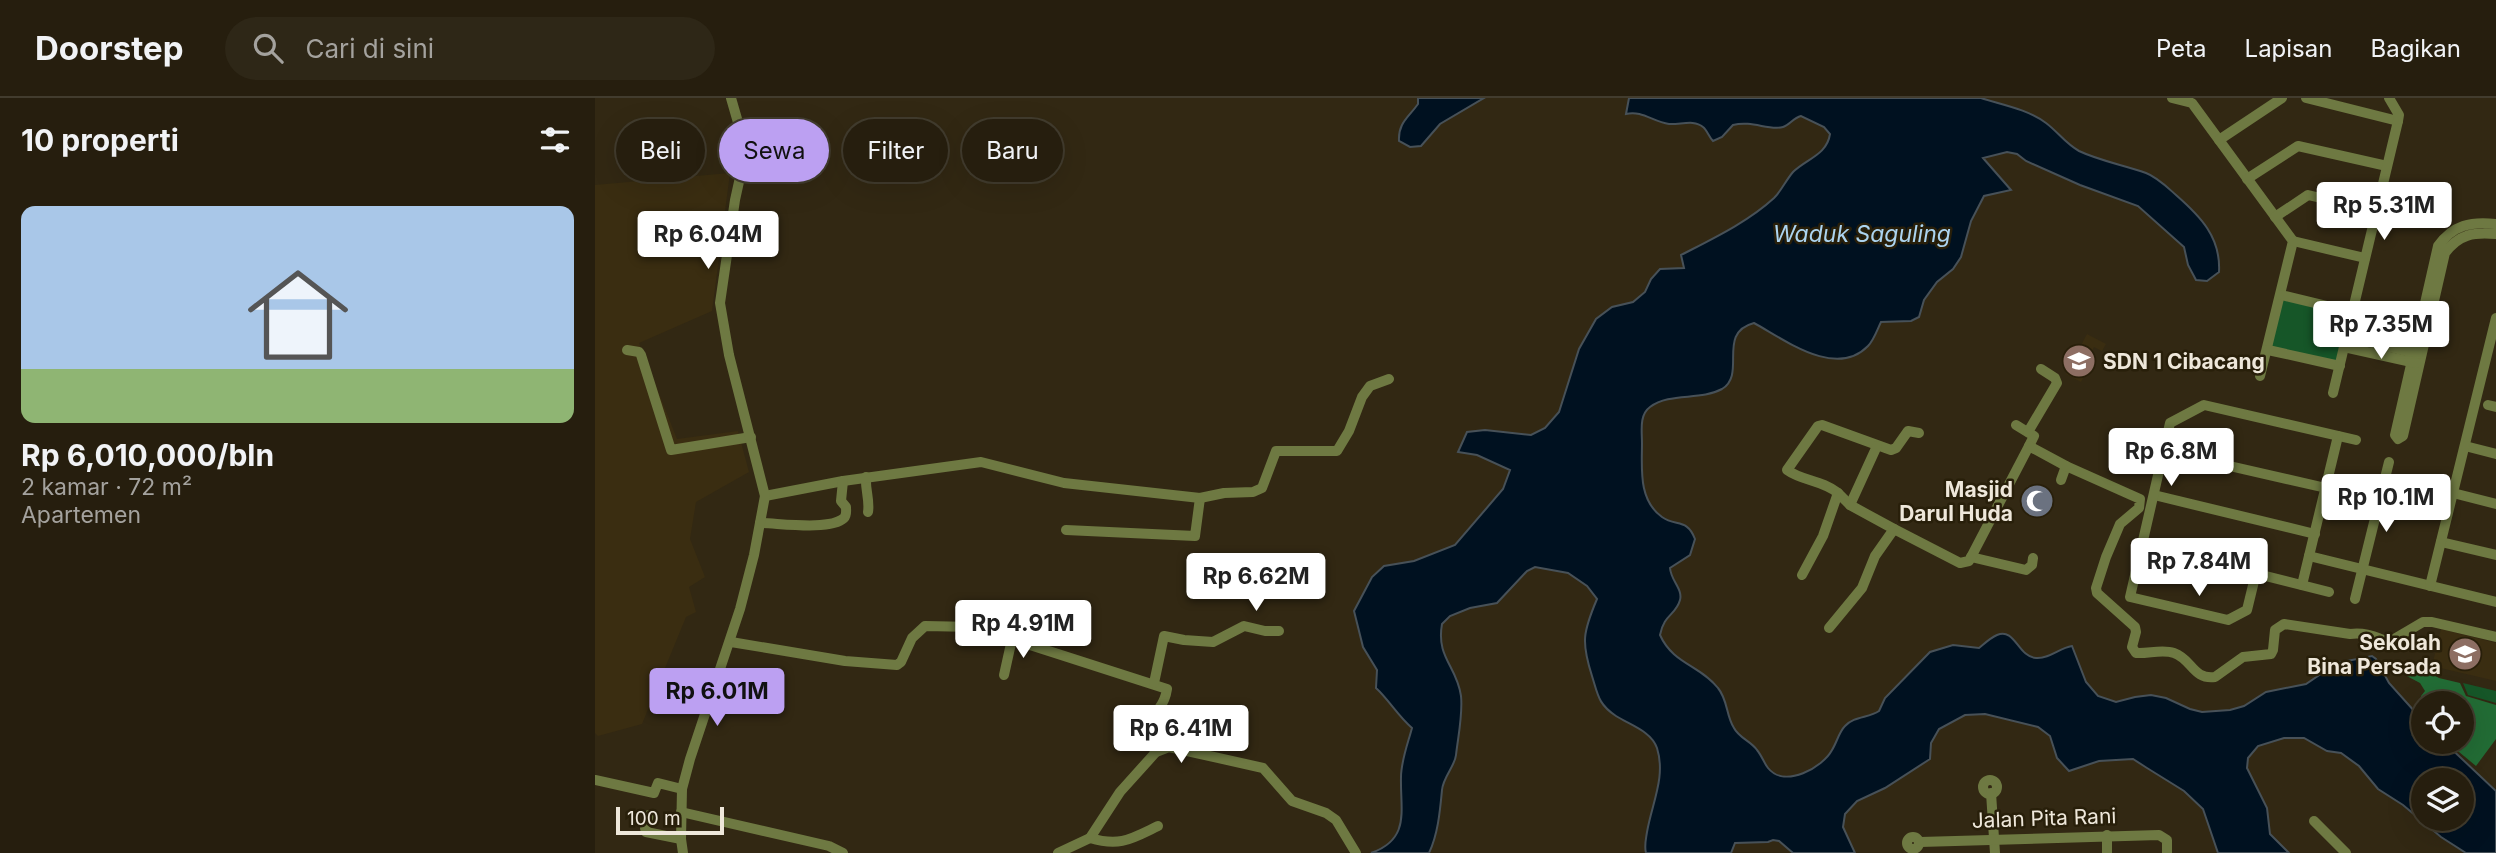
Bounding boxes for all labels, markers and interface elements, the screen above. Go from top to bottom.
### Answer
search box [225,17,715,80]
text: Doorstep [35,28,183,68]
icon: search [249,29,287,67]
text: Cari di sini [305,33,434,64]
text: Peta [2156,34,2207,63]
text: Lapisan [2245,34,2332,63]
text: Bagikan [2370,34,2461,63]
chip: Beli [616,119,705,182]
chip: Sewa [719,119,829,182]
chip: Filter [843,119,948,182]
chip: Baru [962,119,1063,182]
icon: filters [536,121,574,159]
text: 10 properti [21,122,179,158]
pin: Rp 5.31M [2312,183,2456,242]
text: Rp 5.31M [2333,191,2435,219]
pin: Rp 6.04M [636,212,780,271]
text: Rp 6.04M [654,220,762,248]
water label: Waduk Saguling [1773,220,1951,248]
icon: home [235,252,361,378]
pin: Rp 7.35M [2309,302,2453,361]
text: Rp 7.35M [2329,310,2433,338]
school or university icon: SDN 1 Cibacang [2060,342,2098,380]
place label: SDN 1 Cibacang [2103,349,2265,374]
pin: Rp 6.8M [2106,428,2236,488]
text: Rp 6,010,000/bln [21,437,274,473]
text: Rp 6.8M [2125,437,2217,465]
text: 2 kamar · 72 m² [21,473,192,501]
pin: Rp 10.1M [2314,474,2458,534]
place label: Masjid Darul Huda [1899,477,2013,526]
mosque icon: Masjid Darul Huda [2018,482,2056,520]
text: Rp 10.1M [2338,483,2434,511]
text: Apartemen [21,501,141,529]
pin: Rp 7.84M [2127,538,2271,598]
text: Rp 7.84M [2147,547,2251,575]
pin: Rp 6.62M [1184,554,1328,613]
text: Rp 6.62M [1202,562,1310,590]
pin: Rp 4.91M [951,601,1095,660]
text: Rp 4.91M [971,609,1075,637]
place label: Sekolah Bina Persada [2307,630,2441,679]
school or university icon: Sekolah Bina Persada [2446,635,2484,673]
pin: Rp 6.01M [645,668,789,728]
text: Rp 6.01M [665,677,769,705]
map controls [2411,691,2474,831]
button: locate [2411,691,2474,754]
pin: Rp 6.41M [1109,706,1253,765]
text: Rp 6.41M [1129,714,1233,742]
button: layers [2411,768,2474,831]
street label: Jalan Pita Rani [1971,803,2117,833]
scale bar [616,804,725,836]
text: 100 m [627,807,681,830]

